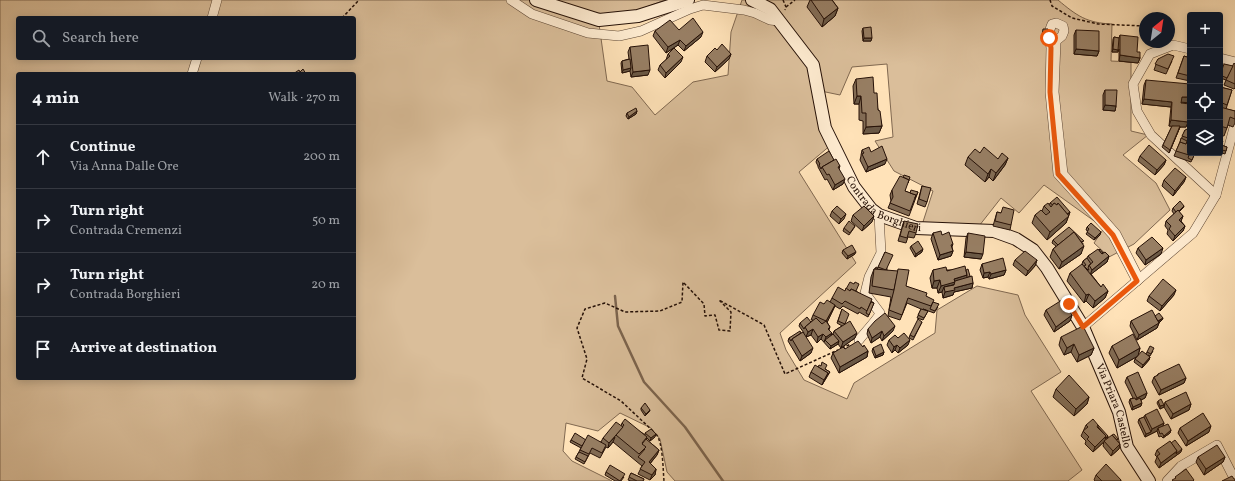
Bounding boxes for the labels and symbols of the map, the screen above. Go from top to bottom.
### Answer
north arrow [1139,12,1175,48]
route start [1040,29,1058,47]
street label: Contrada Borghieri [842,174,921,236]
route end [1060,295,1078,313]
street label: Via Priara Castello [1092,361,1135,450]

